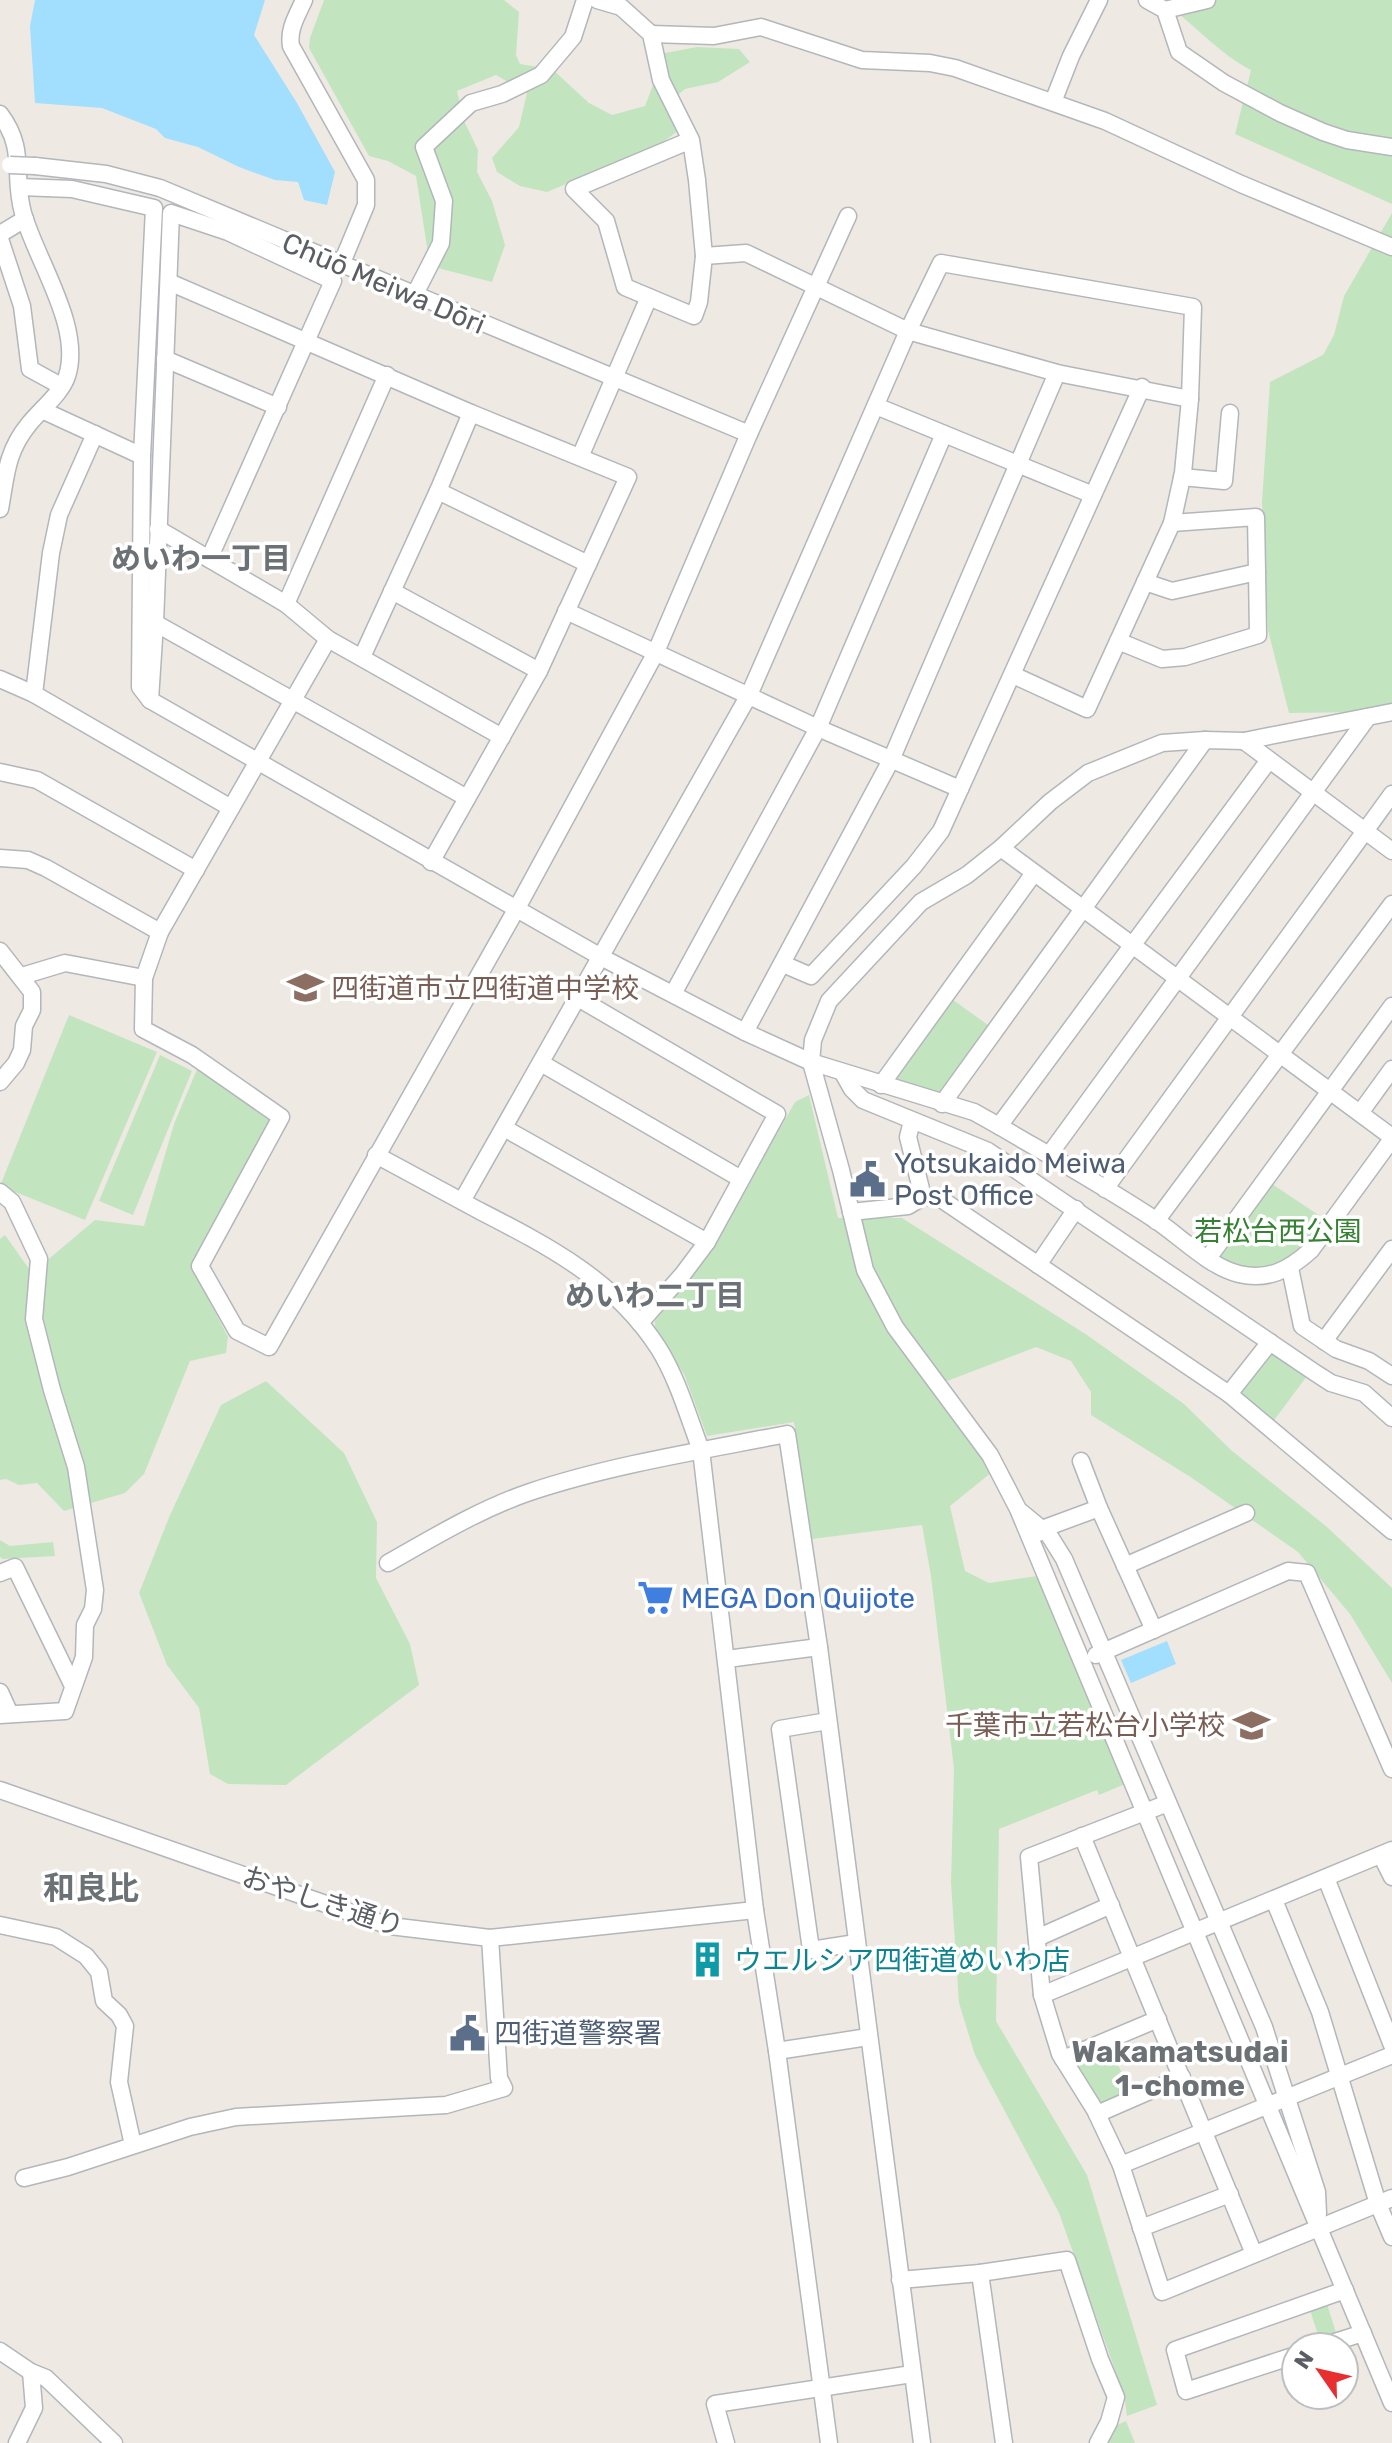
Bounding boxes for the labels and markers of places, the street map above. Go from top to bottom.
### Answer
school or university icon: 四街道市立四街道中学校 [286,969,324,1007]
place label: 四街道市立四街道中学校 [331,972,639,1005]
place label: Yotsukaido Meiwa Post Office [894,1147,1126,1212]
public building icon: Yotsukaido Meiwa Post Office [849,1160,887,1198]
supermarket icon: MEGA Don Quijote [636,1579,674,1617]
place label: MEGA Don Quijote [681,1582,915,1615]
school or university icon: 千葉市立若松台小学校 [1232,1706,1270,1744]
place label: 千葉市立若松台小学校 [945,1709,1225,1742]
building icon: ウエルシア四街道めいわ店 [689,1941,727,1979]
place label: ウエルシア四街道めいわ店 [734,1944,1070,1977]
public building icon: 四街道警察署 [449,2014,487,2052]
place label: 四街道警察署 [494,2017,662,2050]

